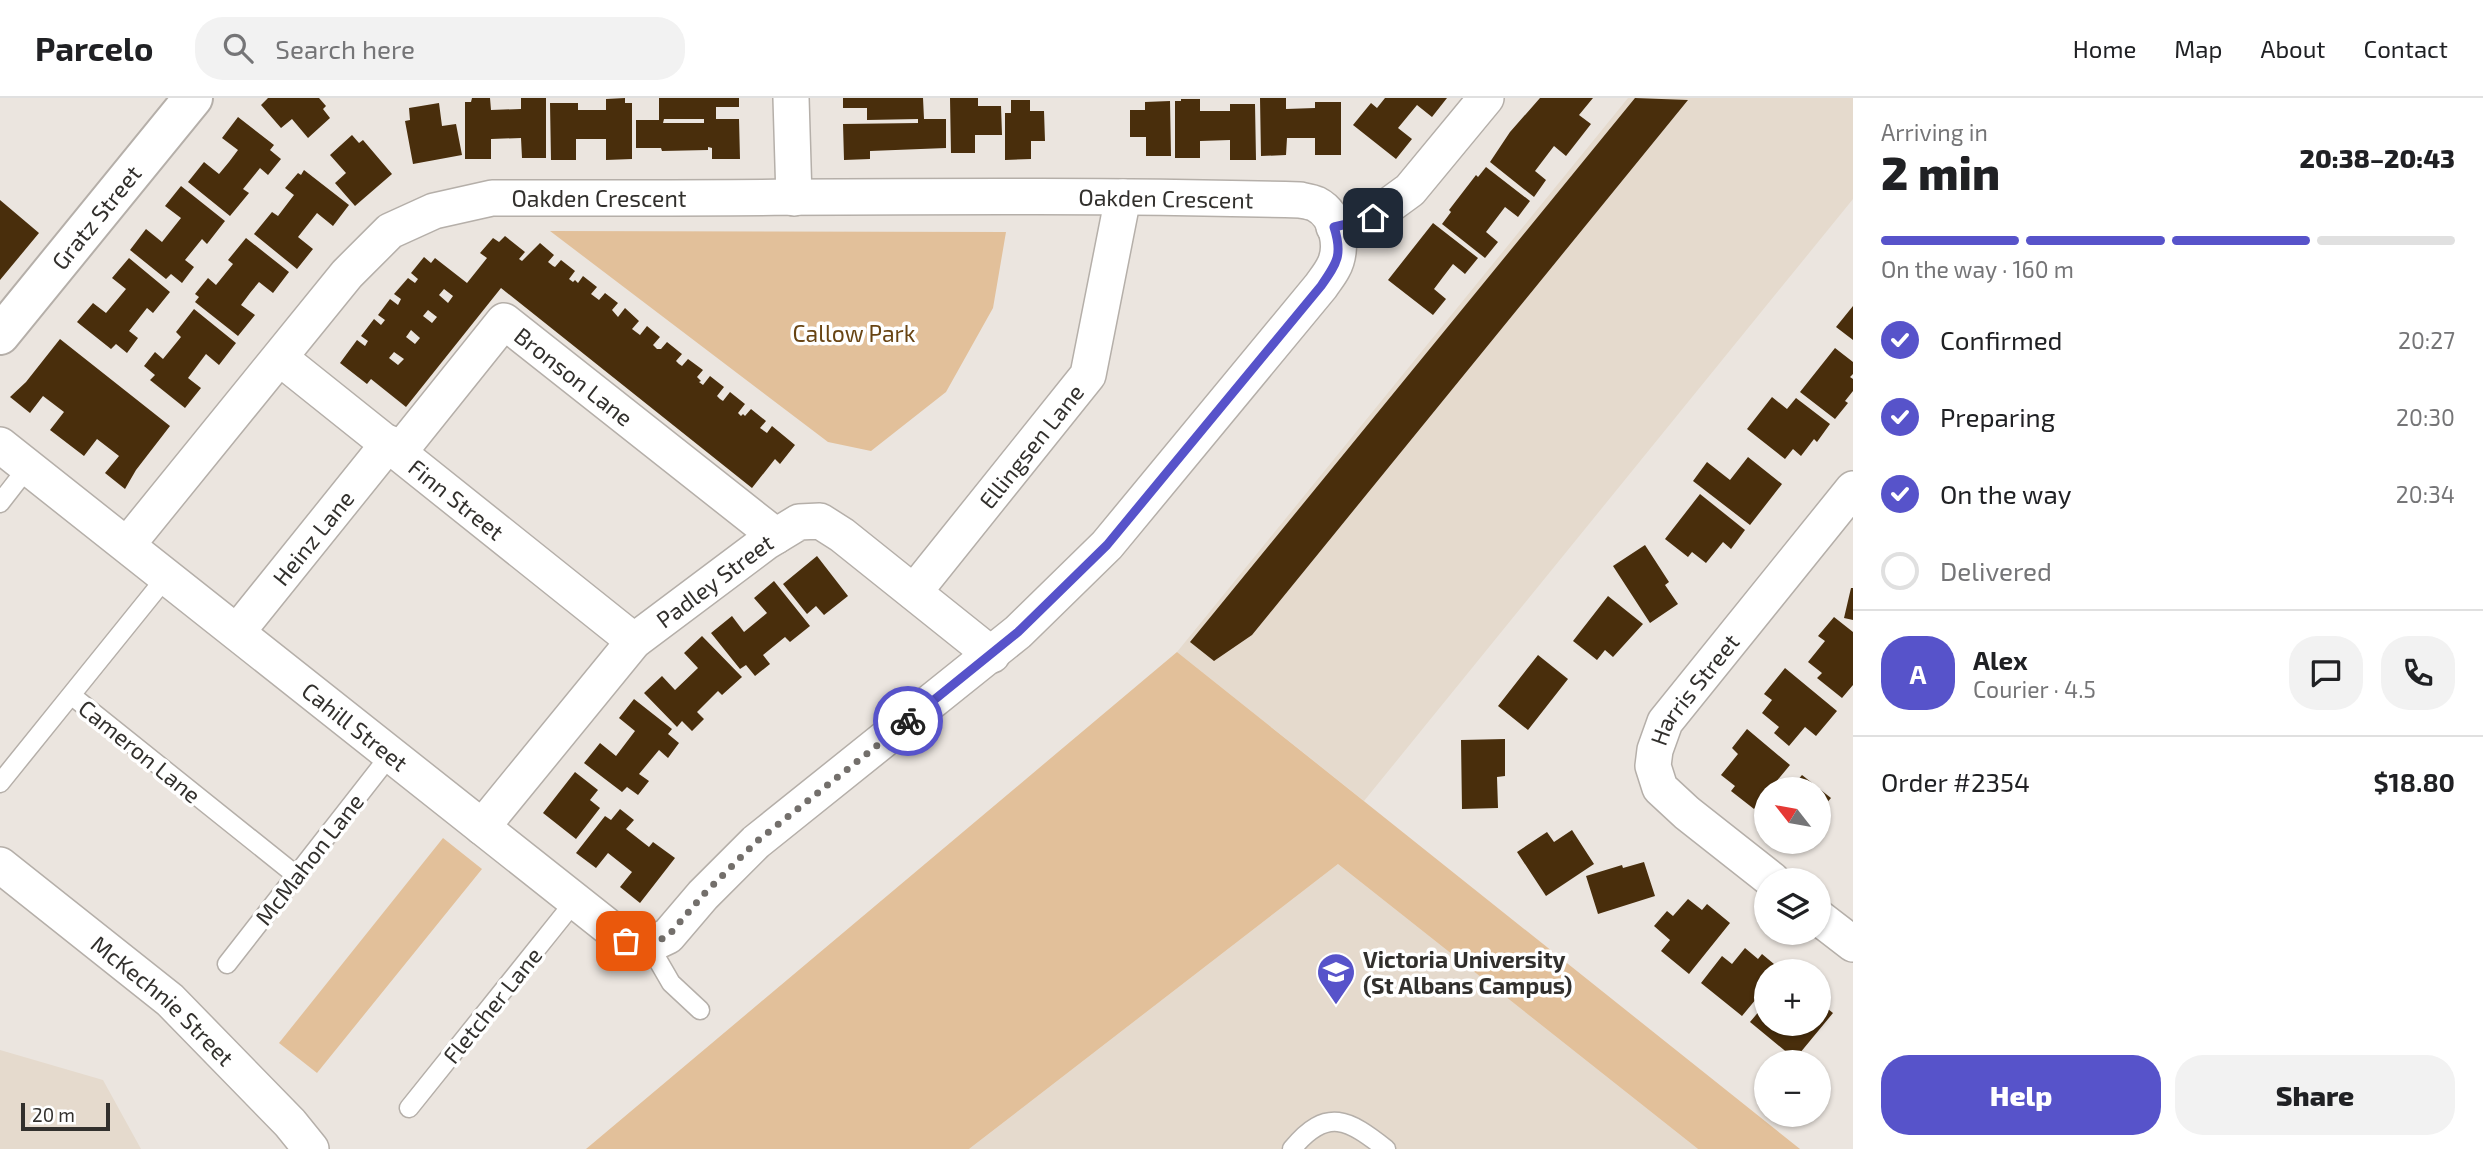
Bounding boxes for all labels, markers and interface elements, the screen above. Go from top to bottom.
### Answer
search box [195,17,685,80]
text: Parcelo [35,28,153,68]
icon: search [219,29,257,67]
text: Search here [275,33,415,64]
text: Home [2073,34,2136,63]
text: Map [2174,34,2222,63]
text: About [2260,34,2326,63]
text: Contact [2364,34,2448,63]
text: Arriving in [1881,118,1988,146]
text: 20:38–20:43 [2300,142,2455,173]
text: 2 min [1881,144,2000,199]
street label: Gratz Street [45,159,147,275]
street label: Oakden Crescent [1078,182,1254,214]
street label: Oakden Crescent [511,184,687,212]
pin [1343,188,1403,248]
icon: home [1354,199,1392,237]
text: On the way · 160 m [1881,255,2074,283]
park label: Callow Park [792,319,916,347]
street label: Bronson Lane [509,321,639,432]
icon: check [1881,321,1919,359]
text: Confirmed [1940,324,2063,355]
text: 20:27 [2398,326,2455,354]
street label: Ellingsen Lane [973,378,1089,514]
icon: check [1881,398,1919,436]
text: Preparing [1940,401,2055,432]
text: 20:30 [2396,403,2455,431]
street label: Finn Street [403,453,510,546]
icon: check [1881,475,1919,513]
text: On the way [1940,478,2071,509]
text: 20:34 [2396,480,2455,508]
street label: Heinz Lane [266,485,359,591]
street label: Padley Street [651,527,778,633]
text: Delivered [1940,555,2052,586]
street label: Harris Street [1644,628,1745,749]
button: chat [2289,636,2363,710]
button: phone [2381,636,2455,710]
text: Alex [1973,644,2028,675]
text: A [1910,658,1926,689]
text: Courier · 4.5 [1973,675,2096,703]
street label: Cahill Street [297,676,414,777]
courier [873,686,943,756]
street label: Cameron Lane [73,693,207,809]
icon: bike [889,702,927,740]
text: Order #2354 [1881,766,2030,797]
text: $18.80 [2374,766,2455,797]
north arrow [1754,777,1830,854]
map controls [1754,777,1831,1127]
street label: McMahon Lane [249,788,369,930]
button: layers [1754,868,1831,945]
pin [596,911,656,971]
icon: bag [607,922,645,960]
street label: McKechnie Street [86,929,240,1072]
street label: Fletcher Lane [437,941,547,1069]
place label: Victoria University (St Albans Campus) [1363,945,1572,999]
school or university icon: Victoria University (St Albans Campus) [1315,951,1357,1006]
button: + [1754,959,1831,1036]
button: − [1754,1050,1831,1127]
button: Help [1881,1055,2161,1135]
button: Share [2175,1055,2455,1135]
scale bar [21,1100,110,1132]
text: 20 m [32,1103,75,1126]

